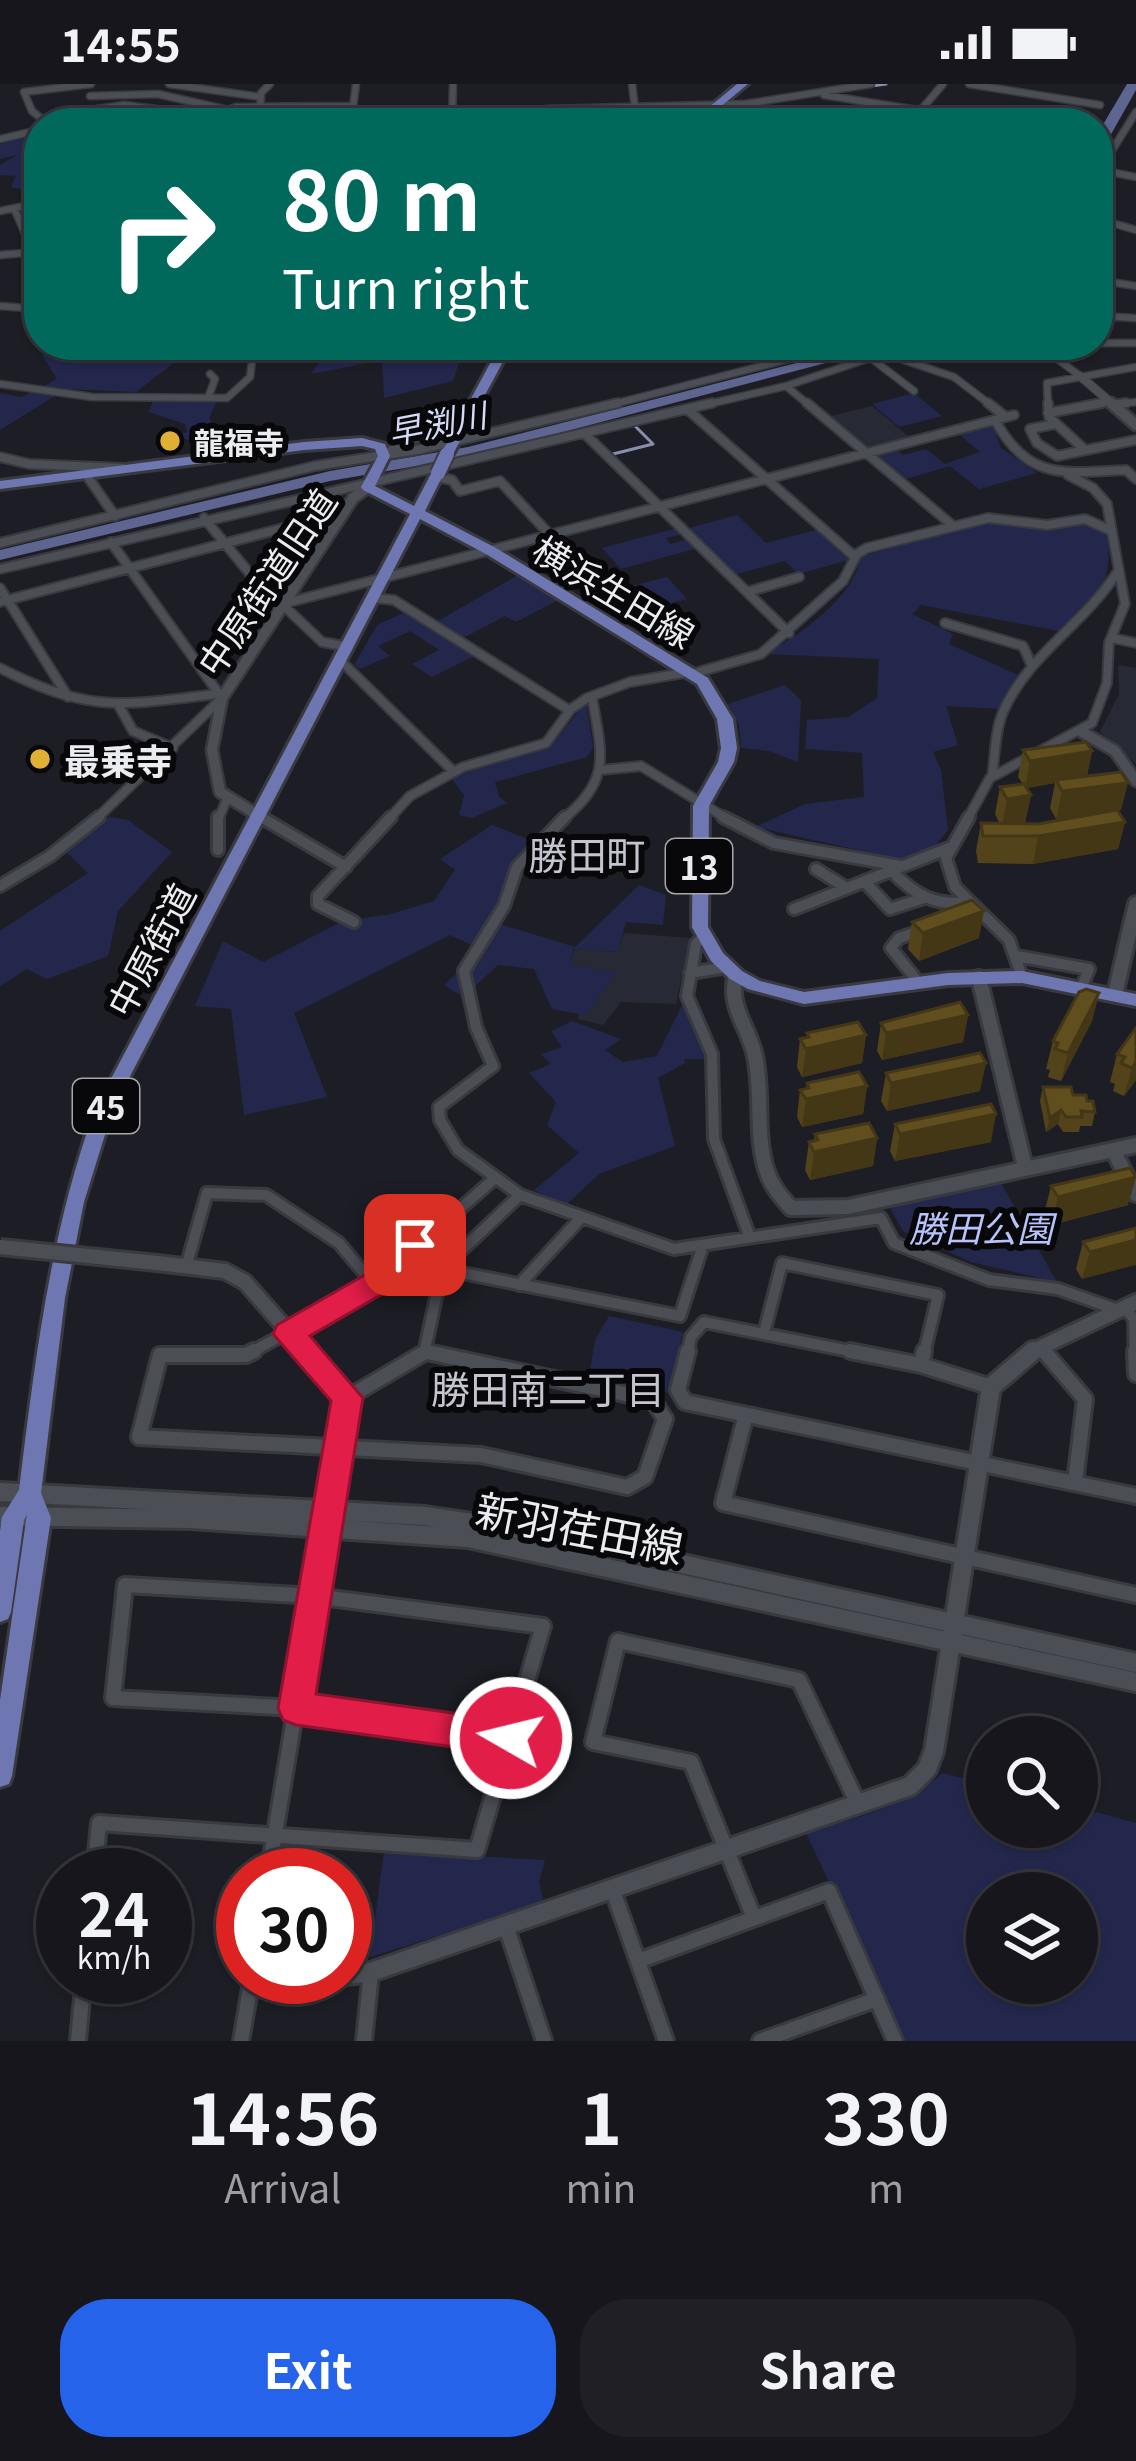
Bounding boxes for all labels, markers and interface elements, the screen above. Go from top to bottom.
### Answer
text: 14:55 [60,10,181,75]
text: 80 m [282,134,481,255]
icon: right [84,156,240,312]
text: Turn right [282,246,530,325]
water label: 早渕川 [384,388,493,455]
place label: 龍福寺 [194,419,284,463]
marker: 龍福寺 [157,428,183,454]
street label: 中原街道旧道 [183,477,347,685]
street label: 横浜生田線 [524,521,706,659]
place label: 最乗寺 [64,733,172,785]
marker: 最乗寺 [27,746,53,772]
district label: 勝田町 [528,825,646,881]
road number: 13 [666,839,732,893]
street label: 中原街道 [92,873,206,1025]
road number: 45 [73,1079,139,1133]
pin [364,1194,466,1296]
park label: 勝田公園 [909,1200,1058,1252]
icon: arrive [382,1212,448,1278]
district label: 勝田南二丁目 [431,1359,665,1415]
street label: 新羽荏田線 [471,1476,689,1576]
position arrow [448,1675,574,1801]
map controls [966,1716,1098,2004]
button: search [966,1716,1098,1848]
speed limit sign: 30 [216,1848,372,2004]
text: 24 [79,1867,149,1954]
button: layers [966,1872,1098,2004]
text: km/h [77,1934,151,1978]
text: 14:56 [186,2061,379,2166]
text: 1 [580,2061,622,2166]
text: 330 [822,2061,950,2166]
text: Arrival [224,2158,341,2214]
text: min [566,2158,636,2214]
text: m [868,2158,904,2214]
button: Exit [60,2299,556,2437]
button: Share [580,2299,1076,2437]

